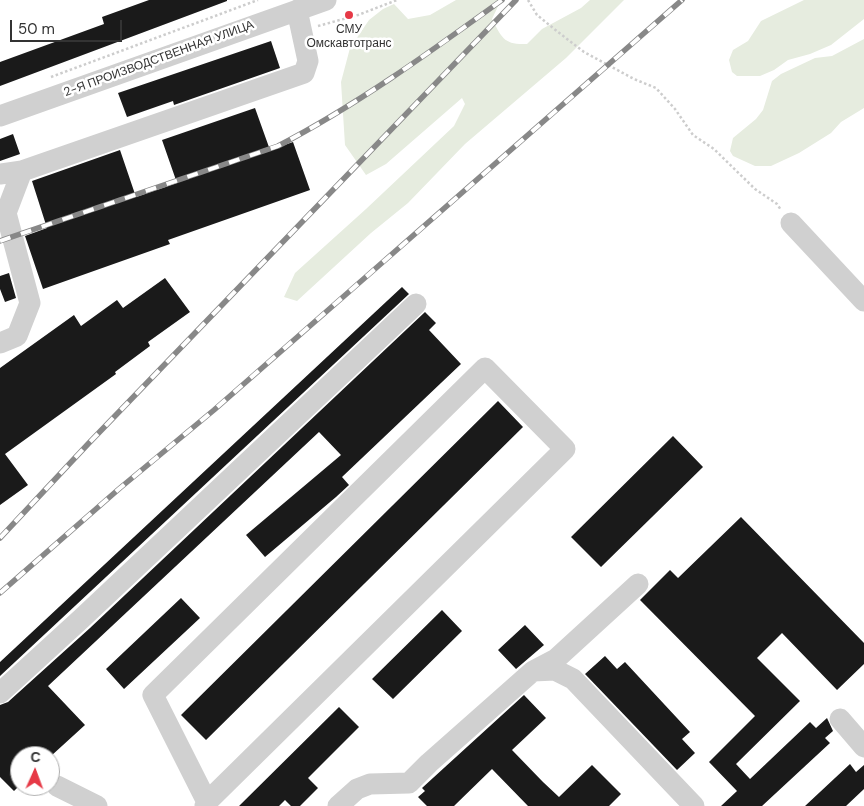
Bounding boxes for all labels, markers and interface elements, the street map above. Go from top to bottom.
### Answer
marker: СМУ Омскавтотранс [343,9,355,21]
scale bar [12,10,125,42]
street label: 2-Я ПРОИЗВОДСТВЕННАЯ УЛИЦА [62,18,256,100]
text: 50 m [18,19,55,39]
place label: СМУ Омскавтотранс [306,23,392,51]
north arrow [10,746,60,796]
text: С [30,748,41,766]

